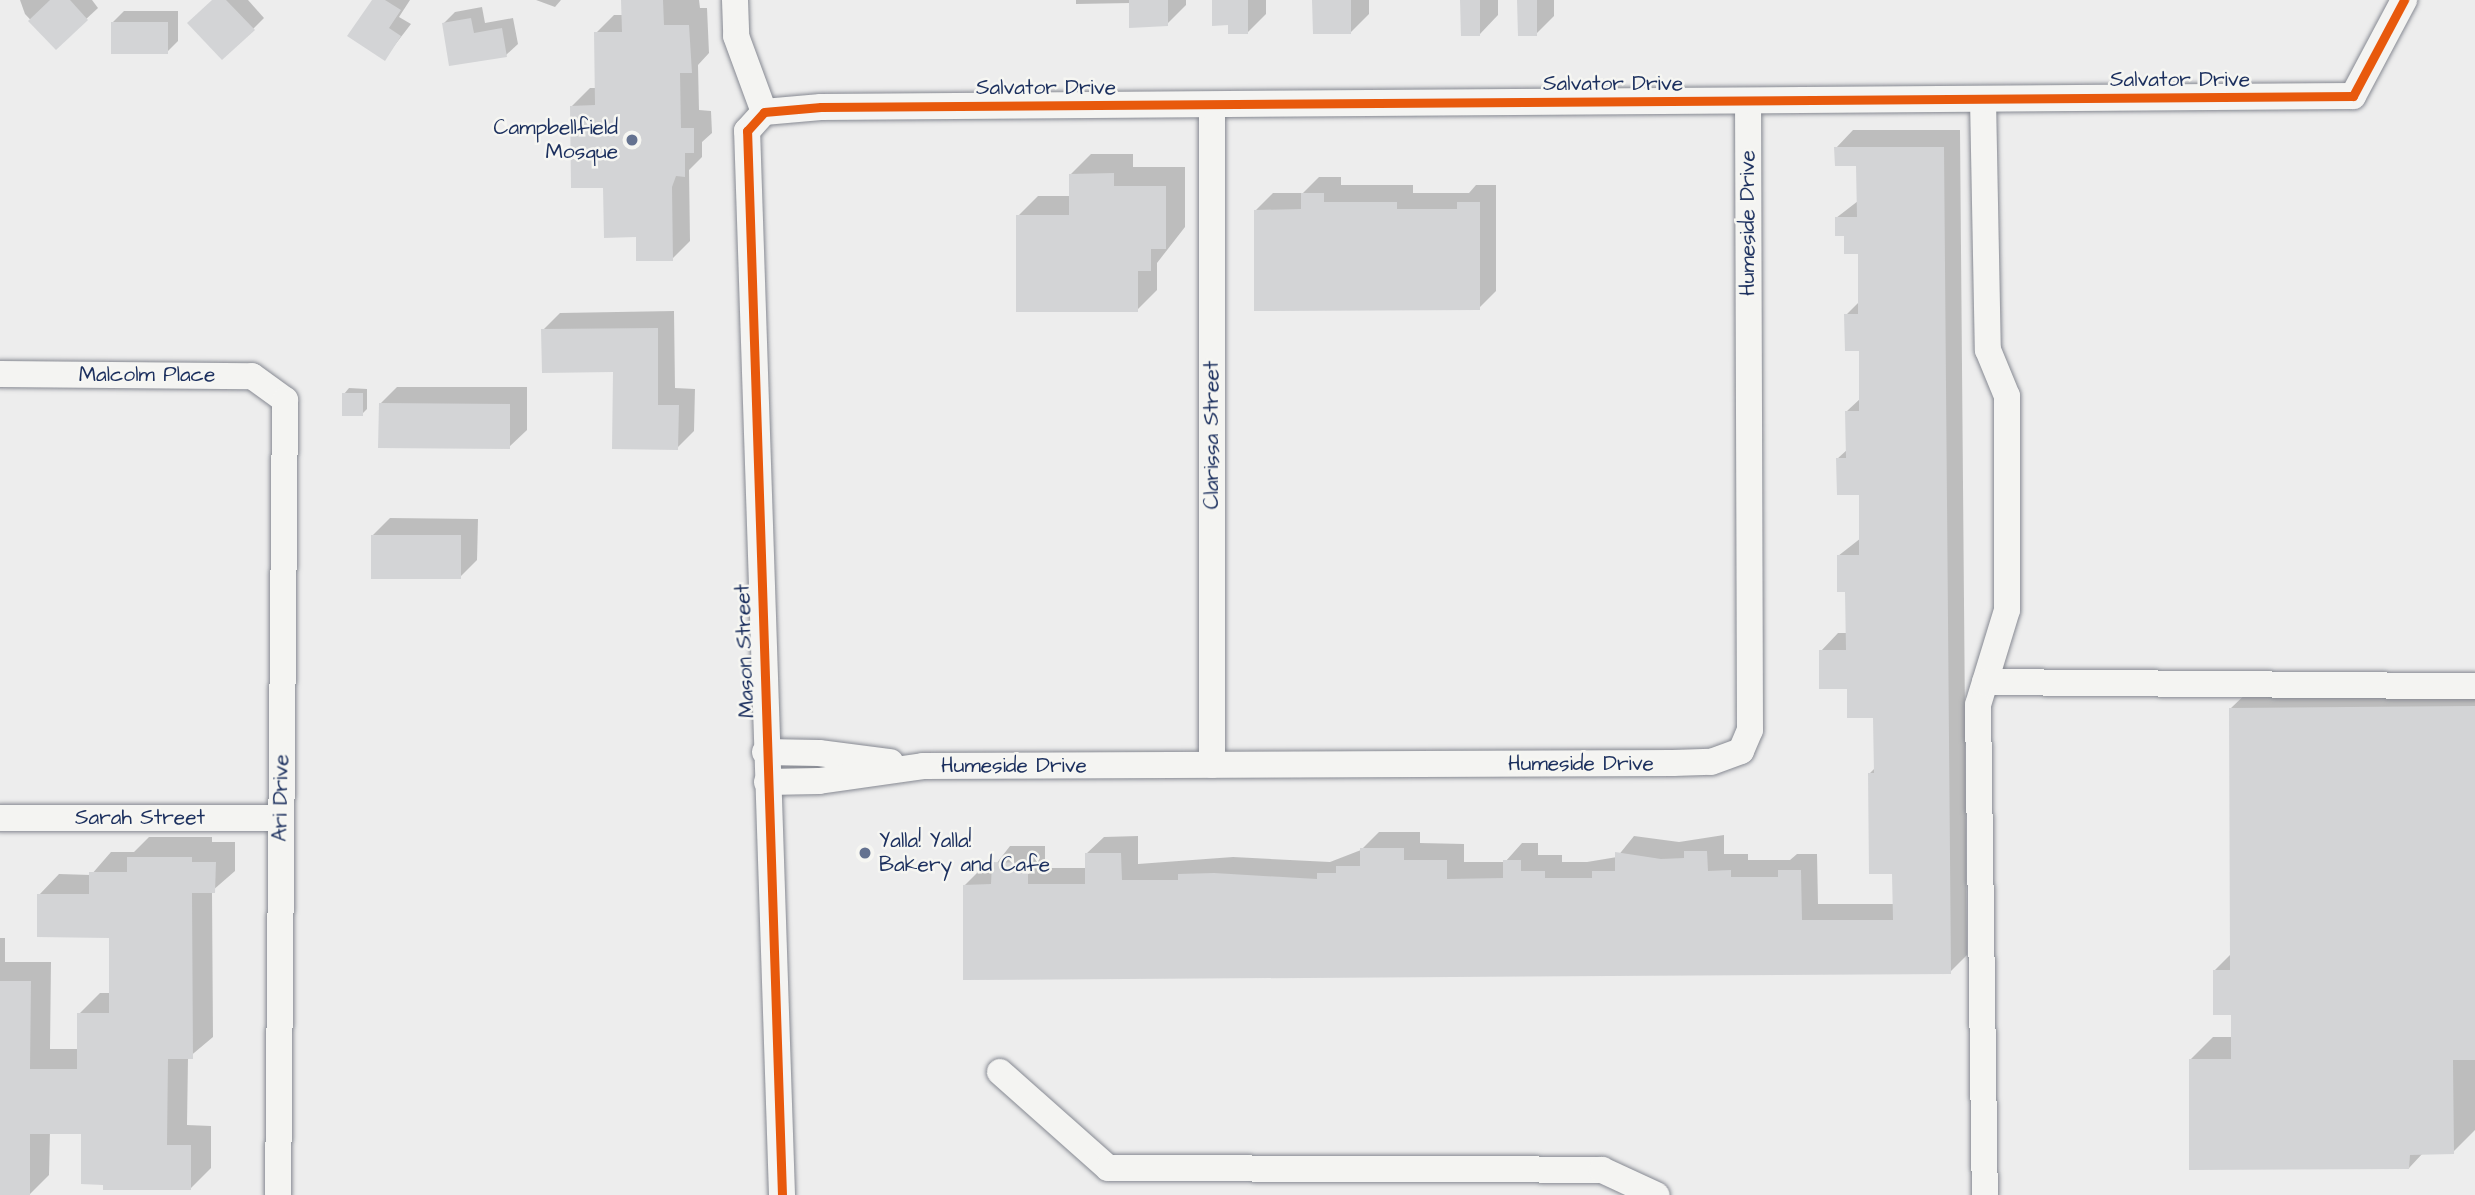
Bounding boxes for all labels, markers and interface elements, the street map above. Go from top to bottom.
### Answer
street label: Salvator Drive [2110,67,2250,93]
street label: Salvator Drive [1543,71,1683,97]
street label: Salvator Drive [976,75,1116,101]
place label: Campbellfield Mosque [494,115,618,165]
marker: Campbellfield Mosque [624,132,640,148]
street label: Humeside Drive [1735,150,1761,296]
street label: Clarissa Street [1199,361,1225,509]
street label: Malcolm Place [79,362,215,388]
street label: Mason Street [730,584,760,718]
street label: Humeside Drive [1508,751,1654,777]
street label: Humeside Drive [941,753,1087,779]
street label: Ari Drive [268,754,294,842]
street label: Sarah Street [75,805,205,831]
place label: Yalla! Yalla! Bakery and Cafe [879,828,1050,878]
marker: Yalla! Yalla! Bakery and Cafe [857,845,873,861]

